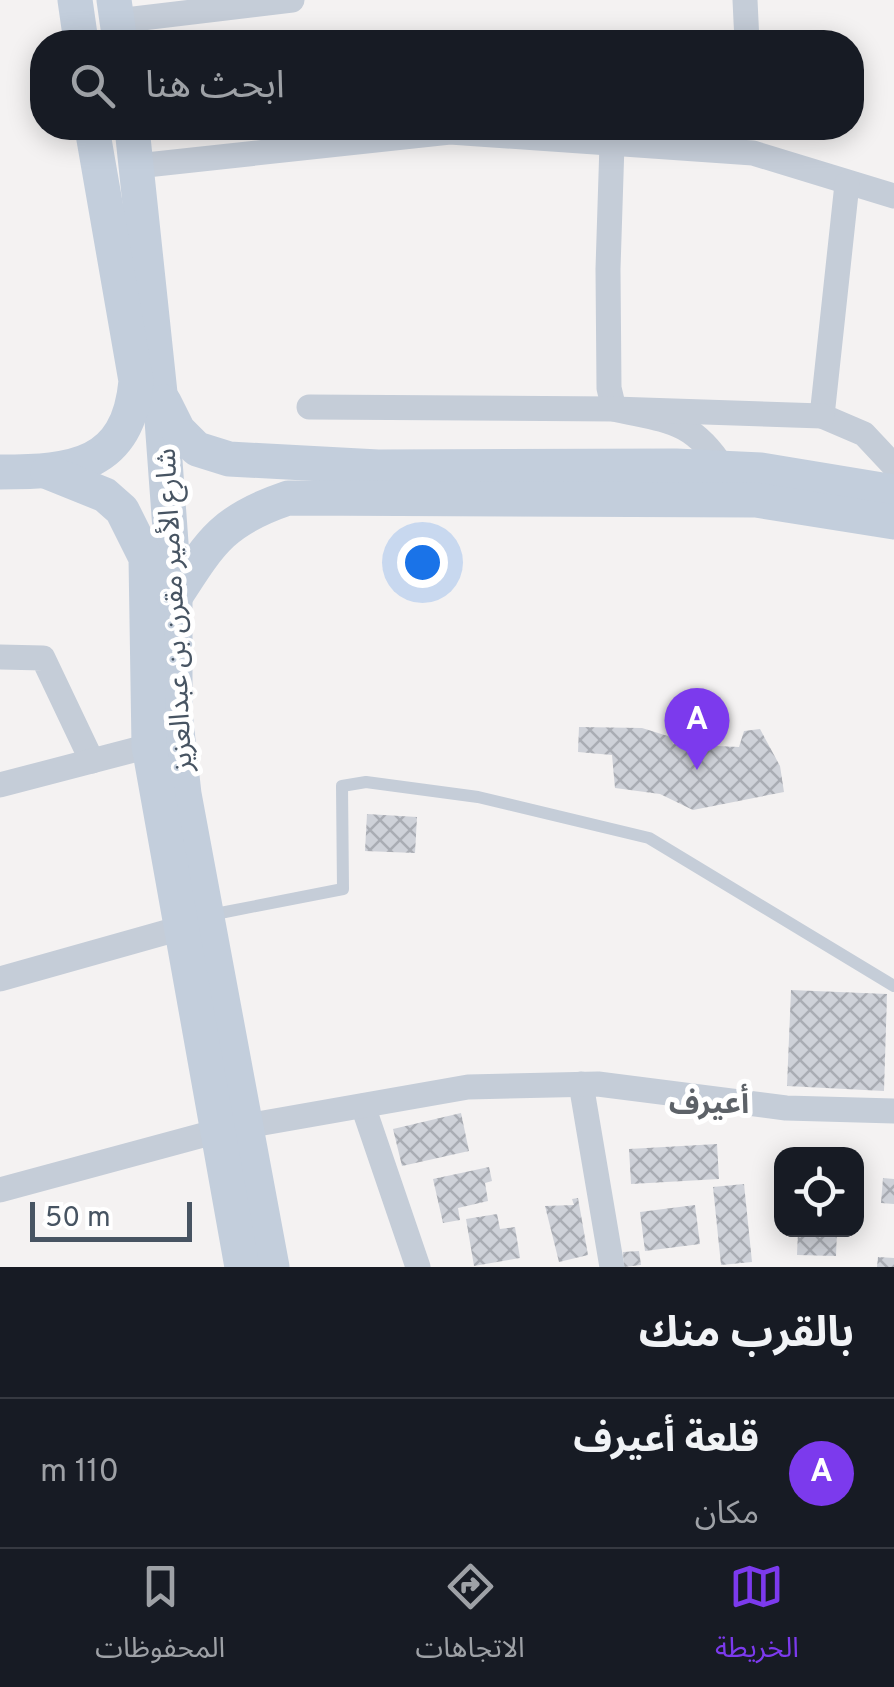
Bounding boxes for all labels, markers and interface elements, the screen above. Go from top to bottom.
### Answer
search box [30,30,864,140]
icon: search [65,58,120,113]
text: ابحث هنا [145,63,285,112]
street label: شارع الأمير مقرن بن عبدالعزيز [150,447,202,773]
your location [397,537,448,588]
pin: A [664,688,730,770]
district label: أعيرف [669,1083,749,1124]
map controls [774,1147,864,1237]
button: locate [774,1147,864,1237]
scale bar [30,1197,192,1242]
text: 50 m [45,1201,111,1237]
text: بالقرب منك [639,1309,854,1362]
text: قلعة أعيرف [573,1417,759,1466]
text: 110 m [40,1453,119,1493]
text: A [810,1453,833,1493]
text: مكان [695,1495,759,1535]
tab: المحفوظات [95,1559,225,1678]
tab: الاتجاهات [415,1559,525,1678]
tab: الخريطة [715,1559,799,1678]

